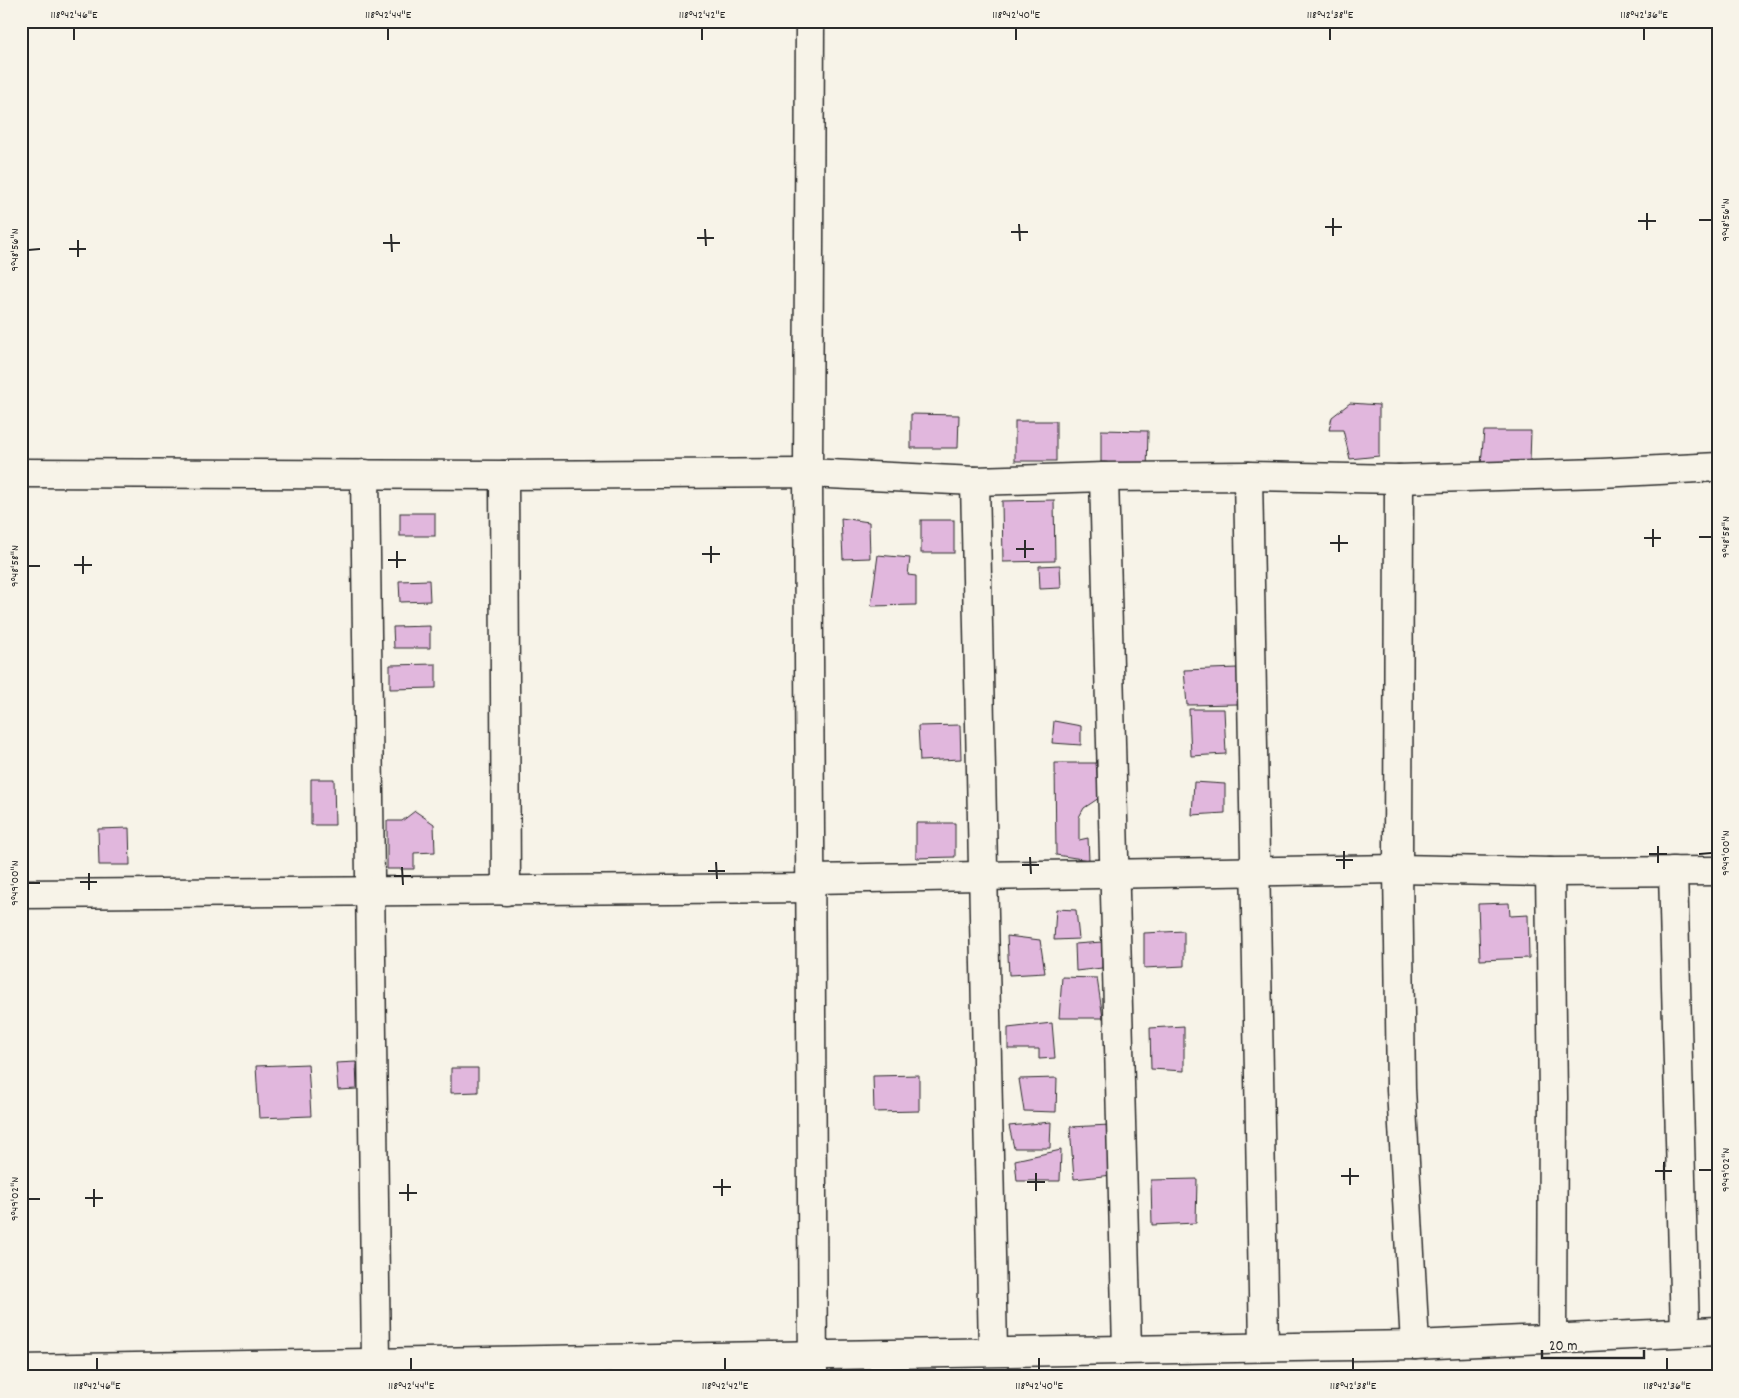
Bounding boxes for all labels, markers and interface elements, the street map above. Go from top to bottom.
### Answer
text: 118°42'46"E [50,7,98,24]
text: 118°42'44"E [365,7,412,24]
text: 118°42'42"E [679,7,726,24]
text: 118°42'40"E [992,7,1040,24]
text: 118°42'38"E [1307,7,1354,24]
text: 118°42'36"E [1620,7,1668,24]
text: 9°48'56"N [1718,198,1735,242]
text: 9°48'56"N [7,228,24,272]
text: 9°48'58"N [1718,516,1735,558]
text: 9°48'58"N [7,545,24,587]
text: 9°49'00"N [1718,830,1735,876]
text: 9°49'00"N [7,860,24,906]
text: 9°49'02"N [1718,1148,1735,1192]
text: 9°49'02"N [7,1177,24,1221]
scale bar [1542,1328,1644,1360]
text: 20 m [1549,1336,1577,1358]
text: 118°42'46"E [73,1378,121,1395]
text: 118°42'44"E [388,1378,435,1395]
text: 118°42'42"E [702,1378,749,1395]
text: 118°42'40"E [1015,1378,1063,1395]
text: 118°42'38"E [1330,1378,1377,1395]
text: 118°42'36"E [1643,1378,1691,1395]

